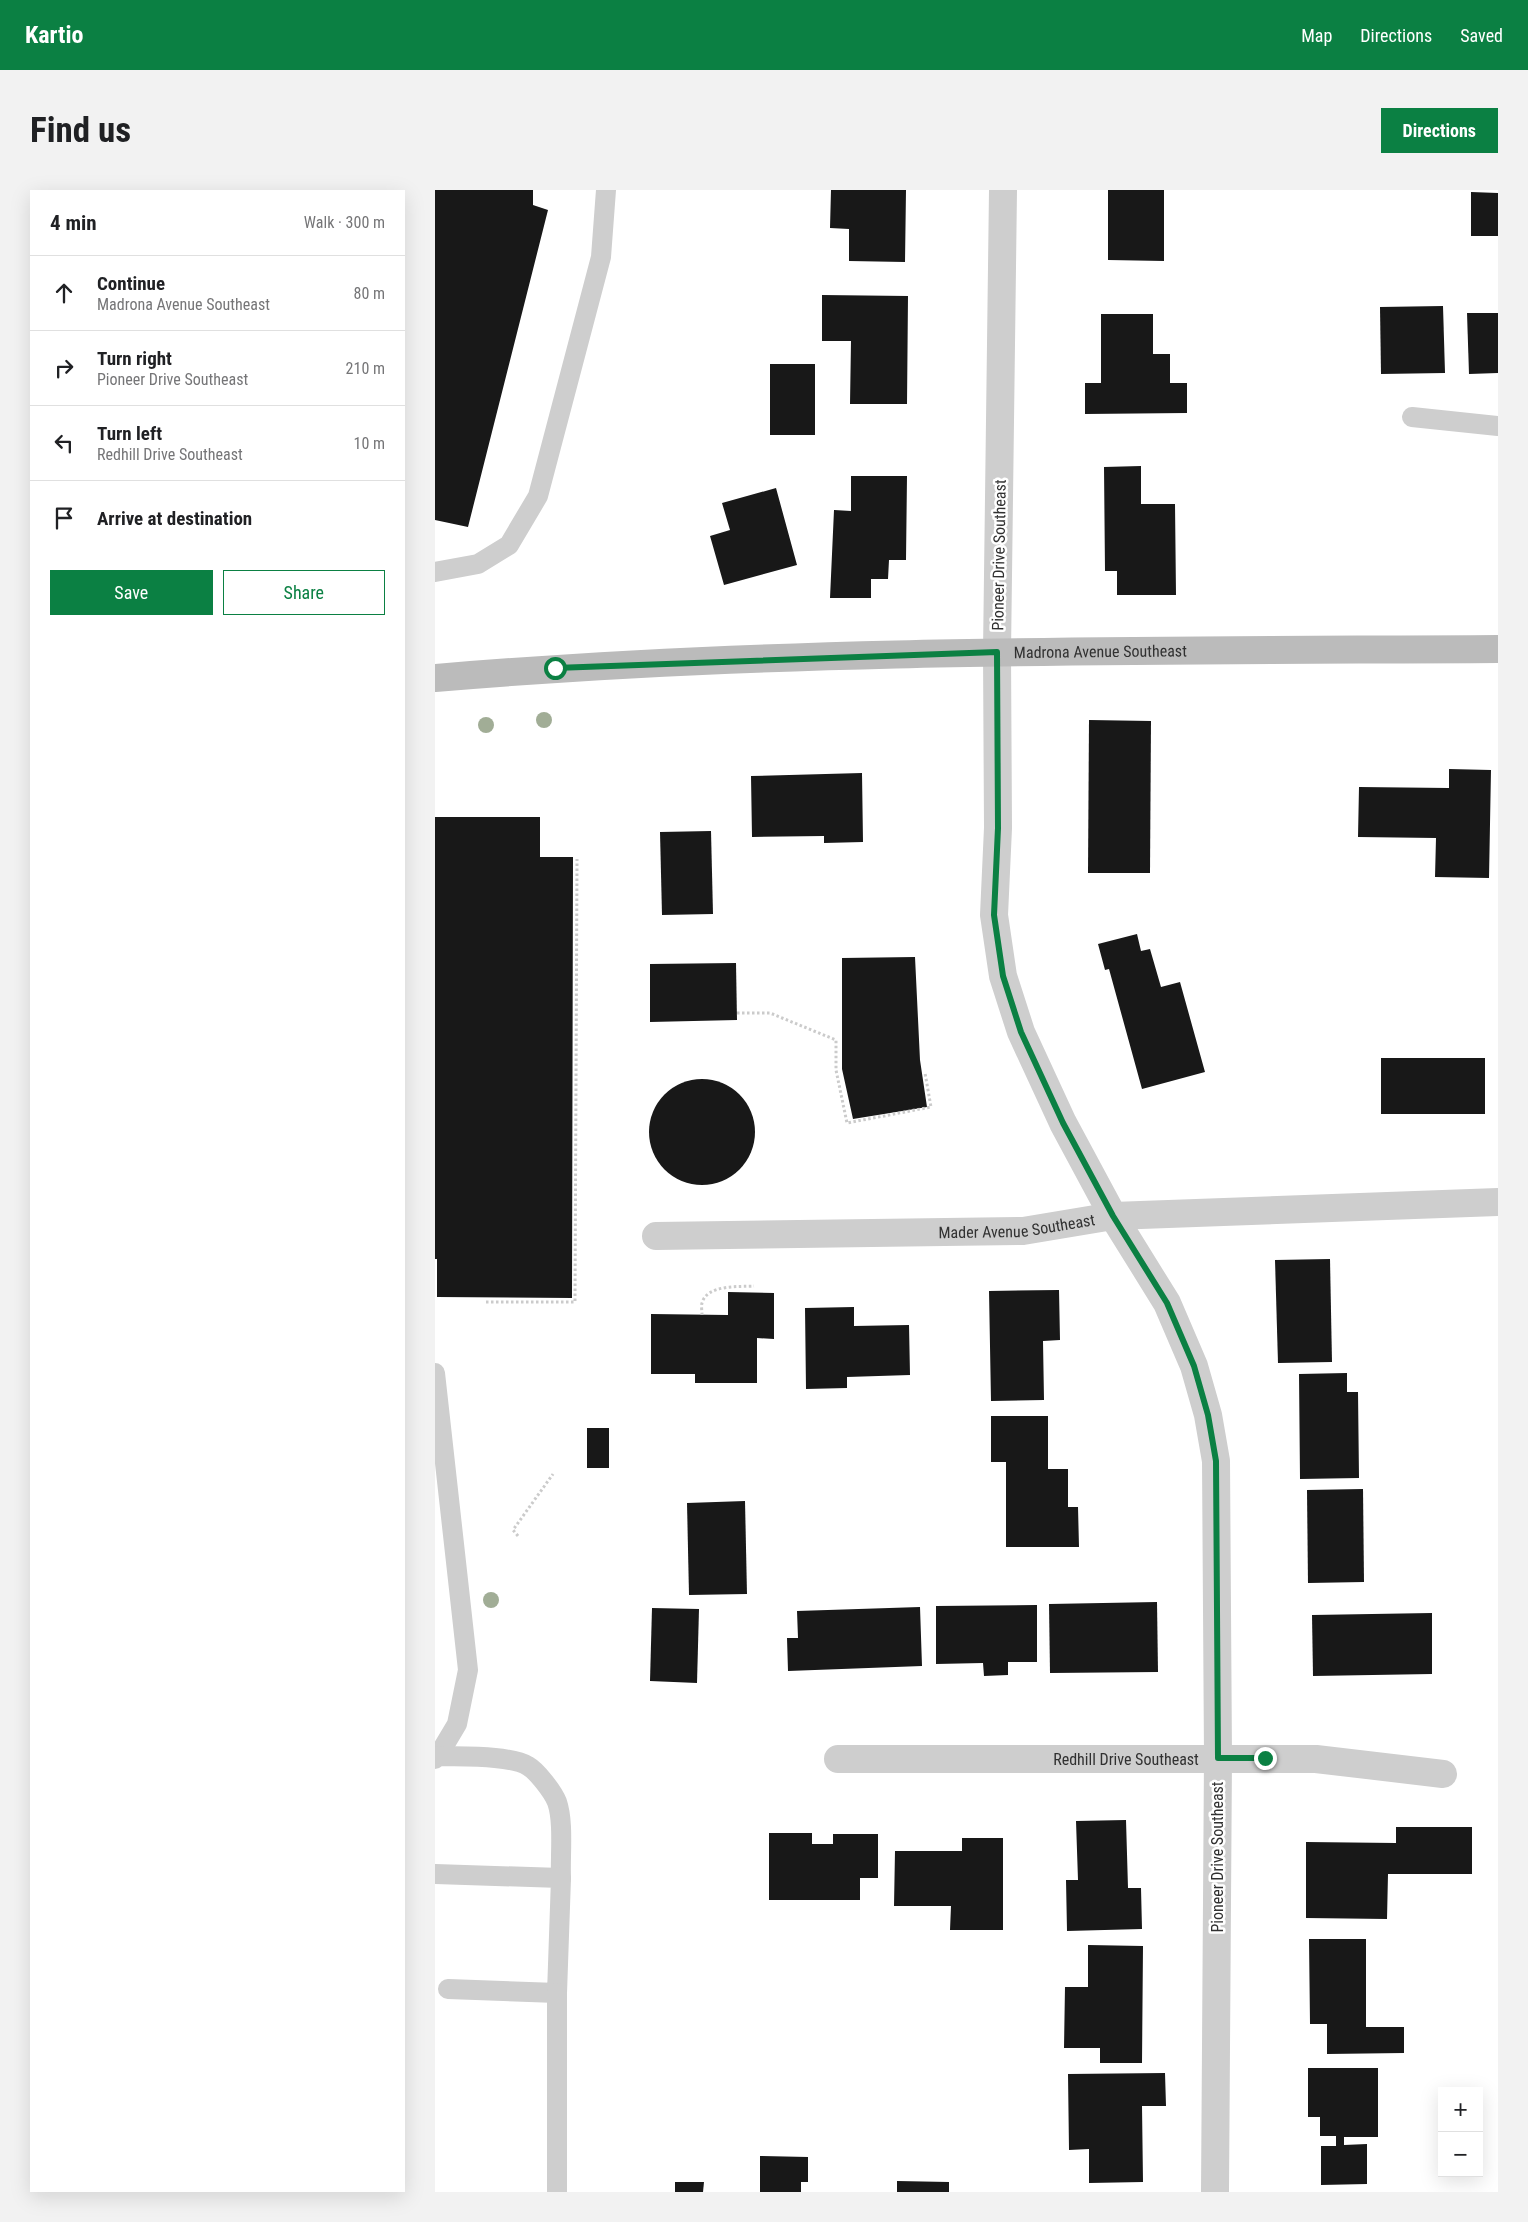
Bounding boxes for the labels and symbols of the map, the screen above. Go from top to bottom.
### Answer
street label: Pioneer Drive Southeast [988,479,1010,631]
street label: Madrona Avenue Southeast [1014,641,1187,662]
route start [544,657,567,680]
street label: Mader Avenue Southeast [938,1210,1096,1242]
route end [1254,1747,1277,1770]
street label: Redhill Drive Southeast [1053,1750,1199,1769]
street label: Pioneer Drive Southeast [1208,1781,1227,1933]

